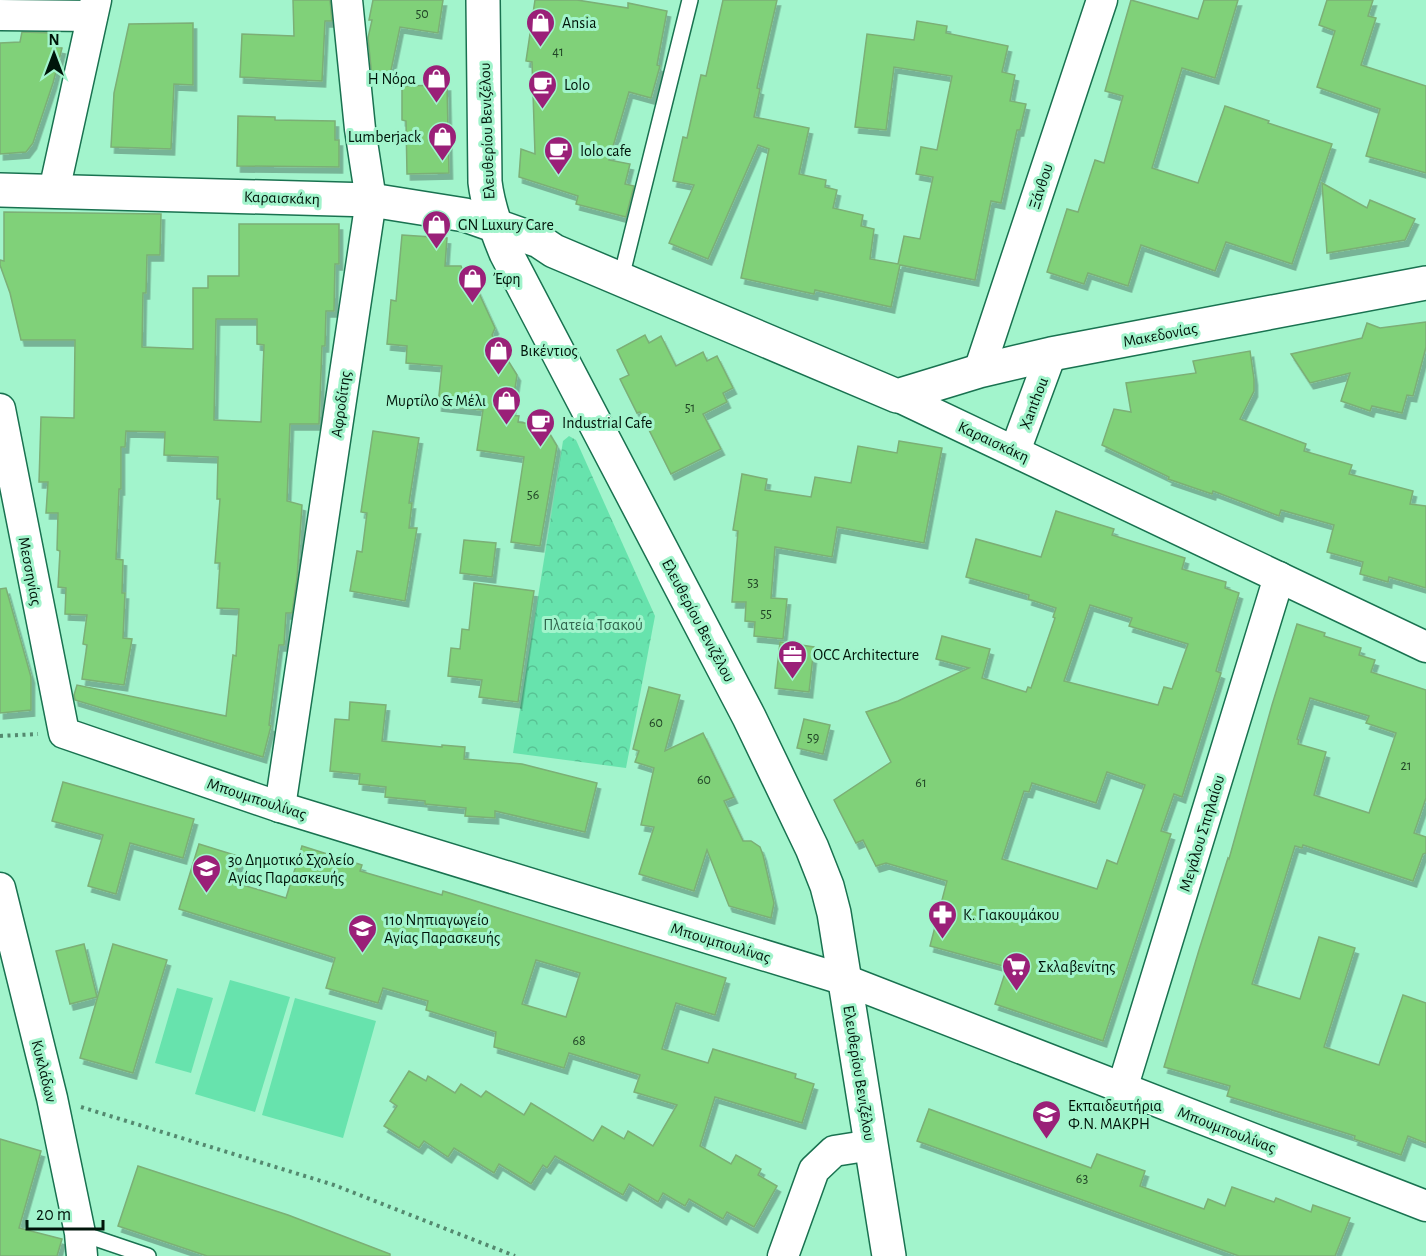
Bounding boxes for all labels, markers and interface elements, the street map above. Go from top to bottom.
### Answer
shop icon: Ansia [525,6,557,48]
house number: 50 [415,7,429,21]
place label: Ansia [562,15,597,31]
north arrow [24,24,84,84]
text: N [48,32,60,48]
house number: 41 [552,45,564,59]
shop icon: Η Νόρα [421,62,453,104]
street label: Ελευθερίου Βενιζέλου [477,62,497,200]
cafe icon: Lolo [527,68,559,110]
place label: Η Νόρα [368,71,416,87]
place label: Lolo [564,77,590,93]
shop icon: Lumberjack [426,120,458,162]
place label: Lumberjack [348,129,422,146]
cafe icon: Iolo cafe [543,134,575,176]
place label: Iolo cafe [580,143,631,159]
street label: Ξάνθου [1026,161,1056,211]
street label: Καραισκάκη [244,189,320,207]
shop icon: GN Luxury Care [421,208,453,250]
place label: GN Luxury Care [458,217,554,234]
shop icon: Έφη [456,262,488,304]
place label: Έφη [493,271,521,287]
street label: Μακεδονίας [1122,320,1199,351]
shop icon: Βικέντιος [483,334,515,376]
place label: Βικέντιος [520,343,578,360]
street label: Αφροδίτης [328,370,355,438]
street label: Xanthou [1017,375,1051,432]
shop icon: Μυρτίλο & Μέλι [491,384,523,426]
place label: Μυρτίλο & Μέλι [386,393,486,409]
house number: 51 [685,401,695,415]
cafe icon: Industrial Cafe [525,406,557,448]
place label: Industrial Cafe [562,415,652,431]
street label: Καραισκάκη [956,419,1031,465]
house number: 56 [527,488,539,502]
street label: Μεσσηνίας [15,536,44,607]
street label: Ελευθερίου Βενιζέλου [659,556,737,685]
house number: 53 [747,576,759,590]
house number: 55 [760,607,772,621]
park label: Πλατεία Τσακού [543,617,643,633]
office icon: OCC Architecture [776,638,808,680]
place label: OCC Architecture [813,647,919,663]
house number: 60 [649,716,663,730]
house number: 59 [807,731,819,745]
house number: 21 [1400,759,1412,773]
house number: 60 [697,773,711,787]
street label: Μεγάλου Σπηλαίου [1177,773,1227,894]
street label: Μπουμπουλίνας [205,775,308,824]
house number: 61 [915,776,927,790]
school or university icon: 3ο Δημοτικό Σχολείο Αγίας Παρασκευής [191,852,223,894]
place label: 3ο Δημοτικό Σχολείο Αγίας Παρασκευής [228,852,354,887]
pharmacy icon: Κ. Γιακουμάκου [926,898,958,940]
place label: Κ. Γιακουμάκου [963,907,1059,923]
school or university icon: 11ο Νηπιαγωγείο Αγίας Παρασκευής [347,912,379,954]
place label: 11ο Νηπιαγωγείο Αγίας Παρασκευής [384,912,500,947]
street label: Μπουμπουλίνας [669,920,773,967]
supermarket icon: Σκλαβενίτης [1001,950,1033,992]
place label: Σκλαβενίτης [1038,959,1116,976]
street label: Ελευθερίου Βενιζέλου [840,1004,878,1142]
house number: 68 [572,1034,586,1048]
street label: Κυκλάδων [29,1038,60,1104]
school or university icon: Εκπαιδευτήρια Φ.Ν. ΜΑΚΡΗ [1031,1098,1063,1140]
place label: Εκπαιδευτήρια Φ.Ν. ΜΑΚΡΗ [1068,1098,1162,1132]
street label: Μπουμπουλίνας [1175,1104,1278,1157]
house number: 63 [1076,1172,1088,1186]
scale bar [27,1193,104,1231]
text: 20 m [36,1206,71,1224]

